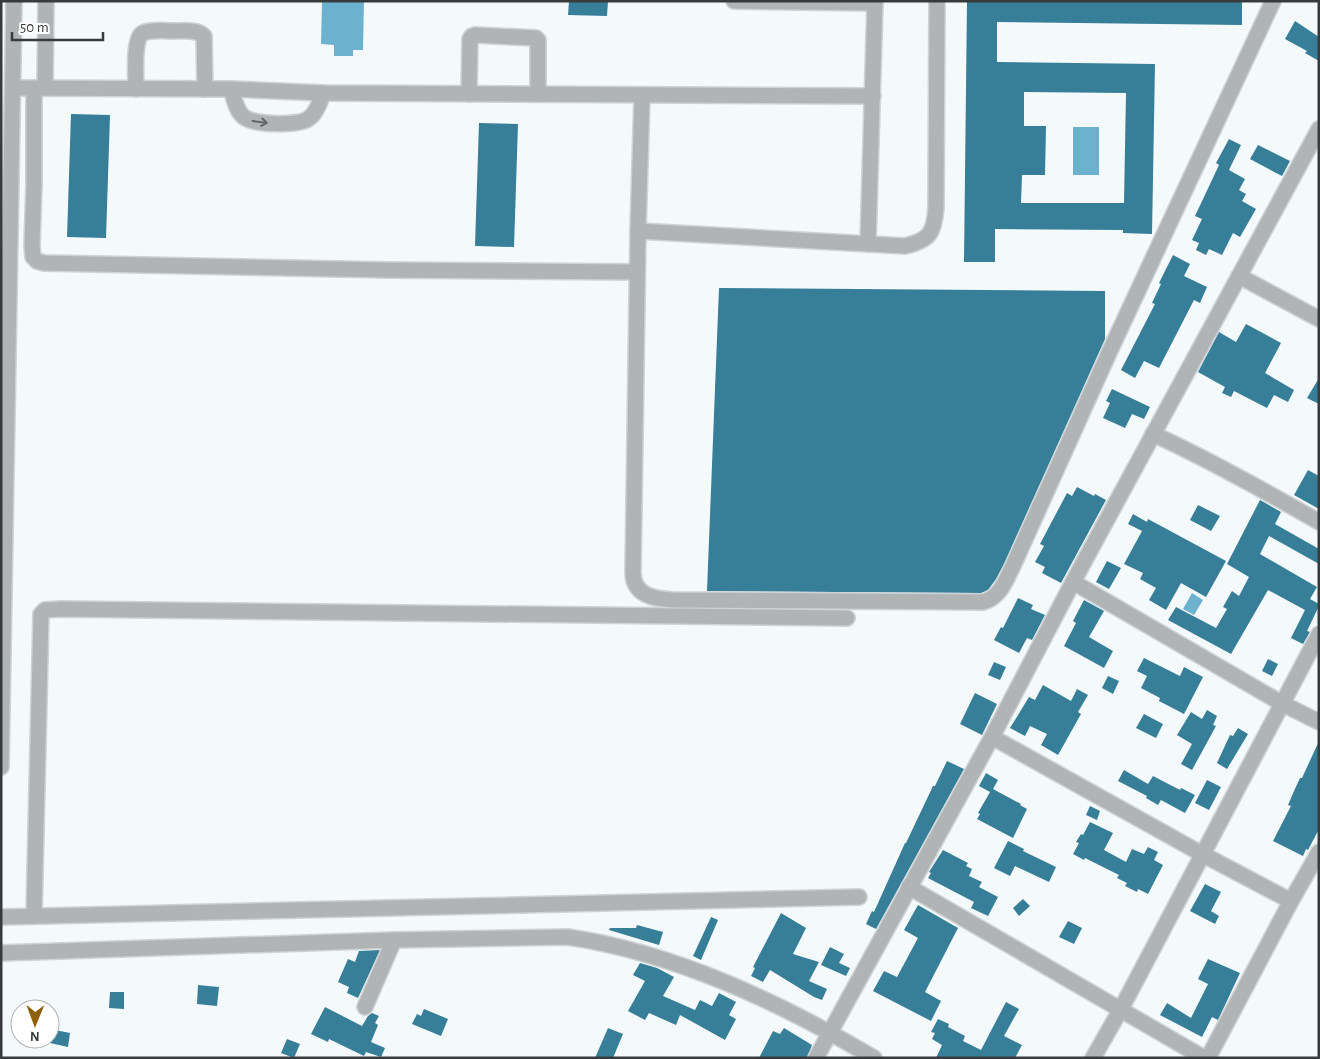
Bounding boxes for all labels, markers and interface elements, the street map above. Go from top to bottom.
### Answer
scale bar [12,10,104,42]
text: 50 m [20,20,49,35]
one-way arrow [252,117,268,127]
north arrow [10,999,60,1049]
text: N [30,1029,40,1043]

